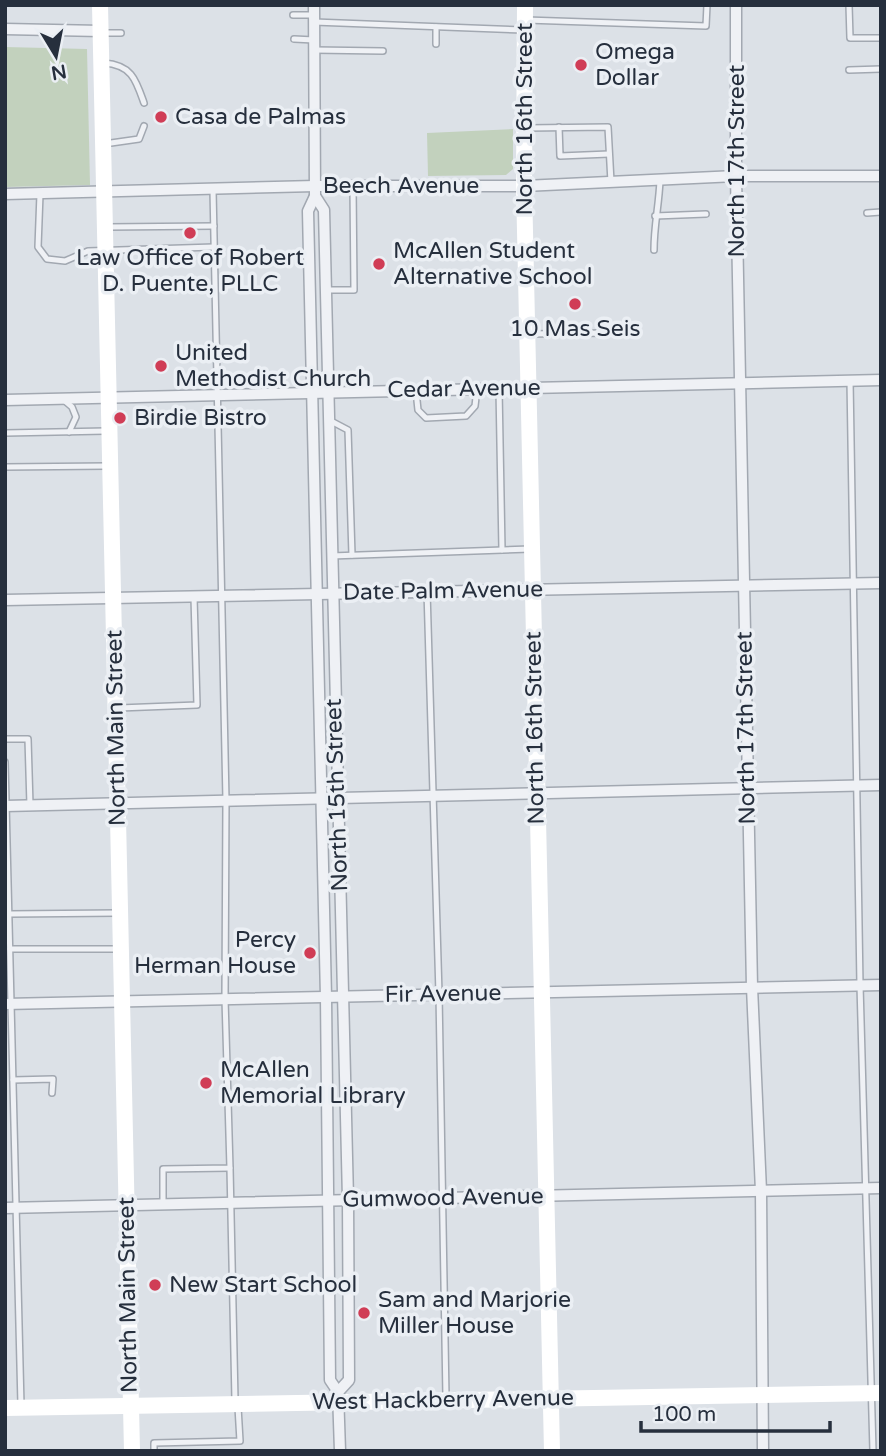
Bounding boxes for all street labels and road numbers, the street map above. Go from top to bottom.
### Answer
street label: North 16th Street [511,22,539,216]
street label: North 17th Street [723,64,751,258]
street label: Beech Avenue [323,172,479,200]
street label: Cedar Avenue [387,374,541,404]
street label: Date Palm Avenue [343,575,543,607]
street label: North Main Street [100,629,132,826]
street label: North 16th Street [519,631,551,825]
street label: North 17th Street [730,631,762,825]
street label: North 15th Street [320,698,354,892]
street label: Fir Avenue [384,979,502,1009]
street label: Gumwood Avenue [342,1182,544,1214]
street label: North Main Street [112,1196,144,1393]
street label: West Hackberry Avenue [312,1384,574,1416]

